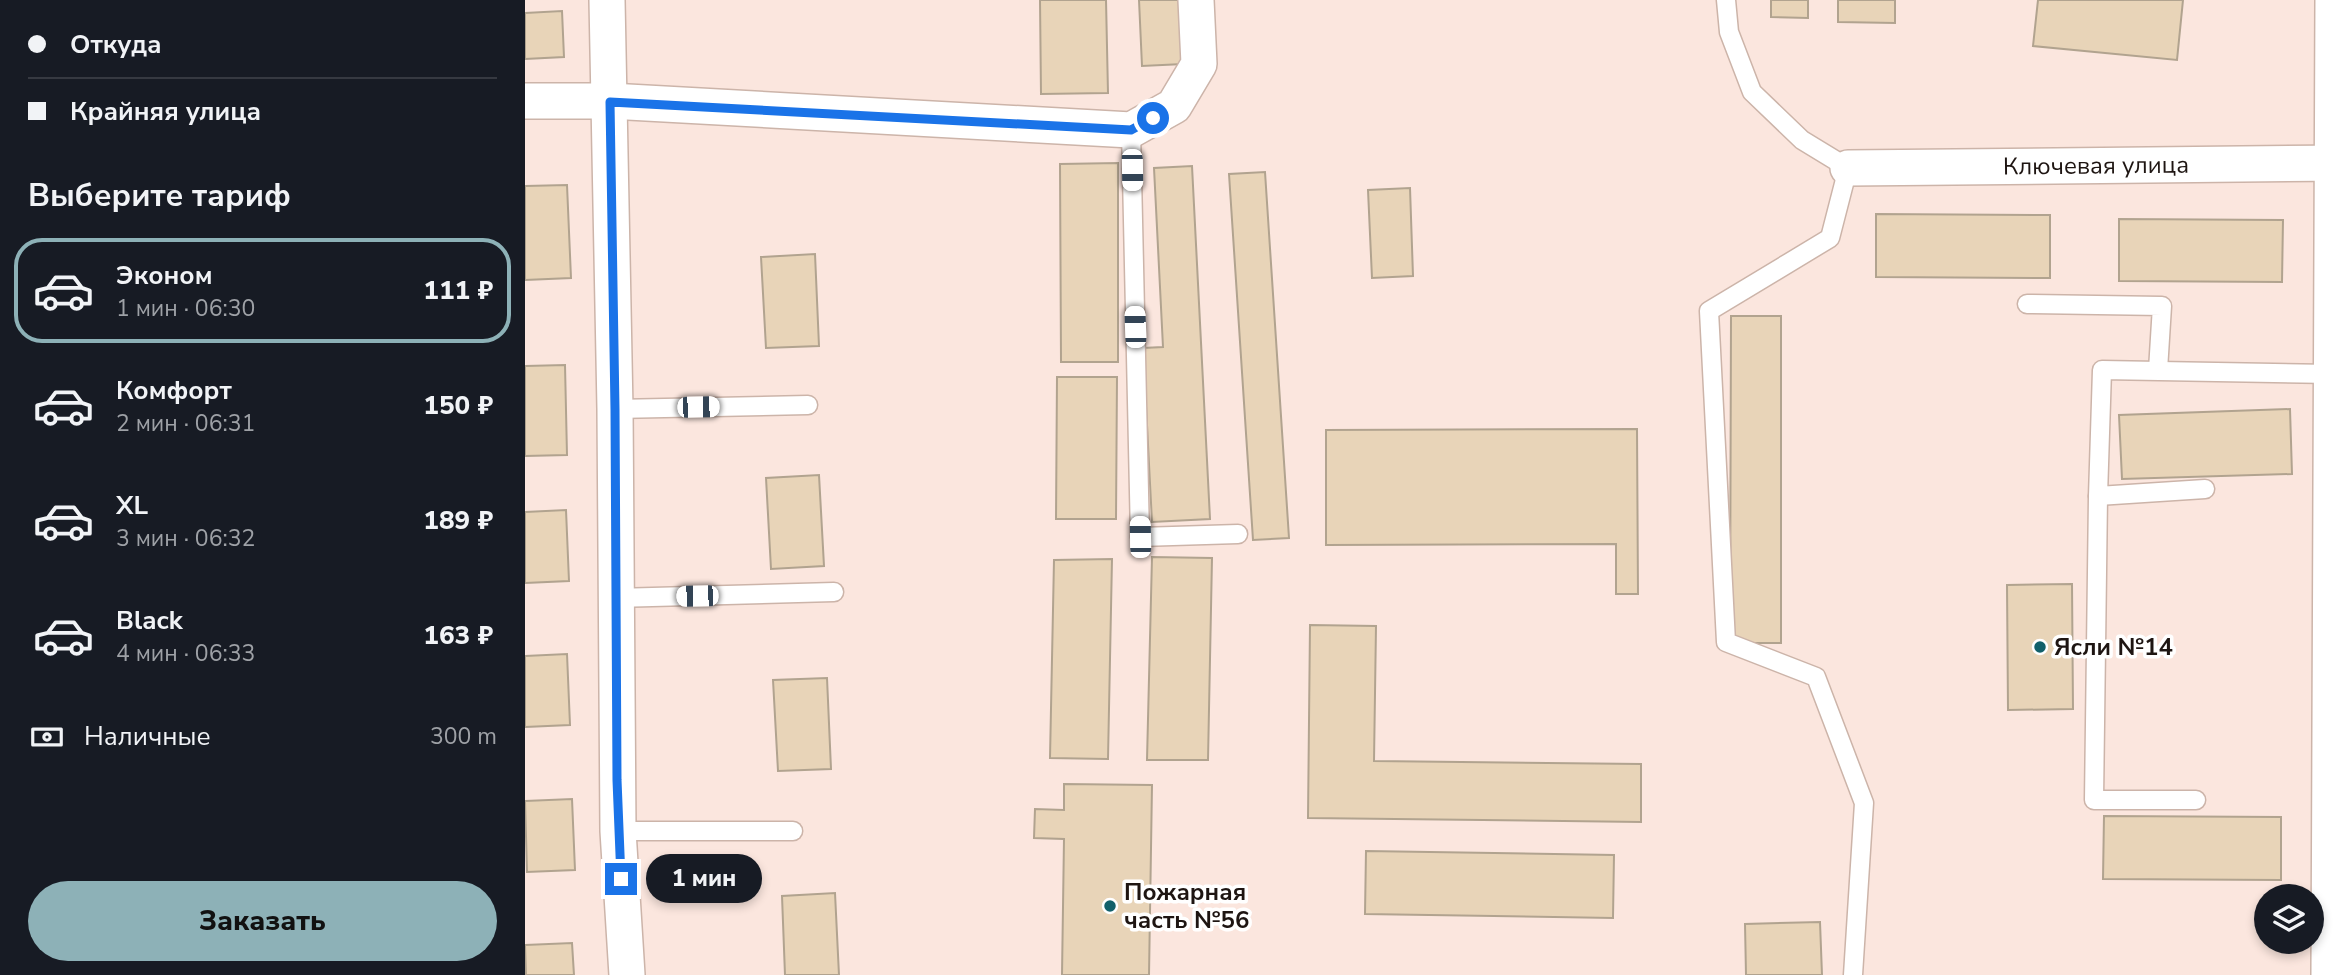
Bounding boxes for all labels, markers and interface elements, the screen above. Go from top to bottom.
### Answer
text: Откуда [70,27,162,62]
text: Крайняя улица [70,94,261,129]
route start [1137,102,1169,134]
car [1122,149,1143,191]
street label: Ключевая улица [2003,149,2189,182]
text: Выберите тариф [28,174,291,217]
text: Эконом [116,258,213,293]
icon: car [32,259,95,322]
text: 111 ₽ [423,273,493,308]
text: 1 мин · 06:30 [116,293,255,324]
car [1124,306,1147,348]
text: Комфорт [116,373,232,408]
icon: car [32,374,95,437]
text: 150 ₽ [423,388,493,423]
car [677,396,720,418]
text: 2 мин · 06:31 [116,408,255,439]
text: XL [116,488,148,523]
icon: car [32,489,95,552]
text: 189 ₽ [423,503,493,538]
car [1130,516,1151,558]
text: 3 мин · 06:32 [116,523,255,554]
car [676,585,719,607]
text: Black [116,603,183,638]
icon: car [32,604,95,667]
text: 163 ₽ [423,618,493,653]
place label: Ясли №14 [2054,631,2173,663]
text: 4 мин · 06:33 [116,638,255,669]
marker: Ясли №14 [2032,639,2048,655]
icon: cash [28,718,66,756]
text: Наличные [84,719,211,754]
text: 300 m [430,721,497,752]
callout: 1 мин [645,854,761,903]
route end [605,863,637,895]
text: 1 мин [672,863,736,894]
place label: Пожарная часть №56 [1124,876,1249,936]
button: Заказать [28,881,497,961]
map controls [2254,884,2324,954]
button: layers [2254,884,2324,954]
marker: Пожарная часть №56 [1102,898,1118,914]

